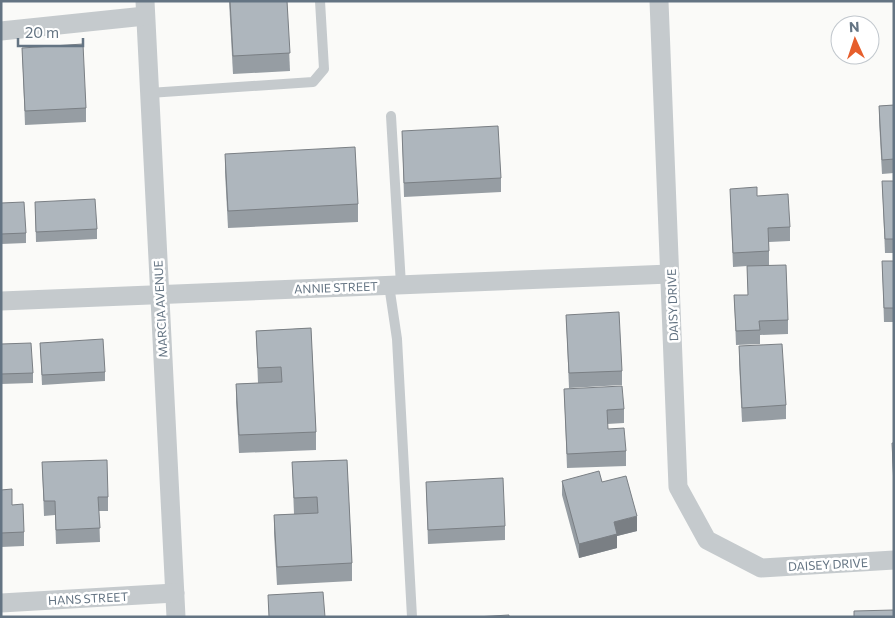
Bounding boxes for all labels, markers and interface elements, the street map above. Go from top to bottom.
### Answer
scale bar [18,15,82,47]
north arrow [830,15,880,65]
text: N [849,18,860,35]
text: 20 m [25,23,59,41]
street label: MARCIA AVENUE [150,260,170,358]
street label: DAISY DRIVE [664,268,680,342]
street label: ANNIE STREET [294,279,378,295]
street label: DAISEY DRIVE [788,555,868,573]
street label: HANS STREET [48,589,129,607]

